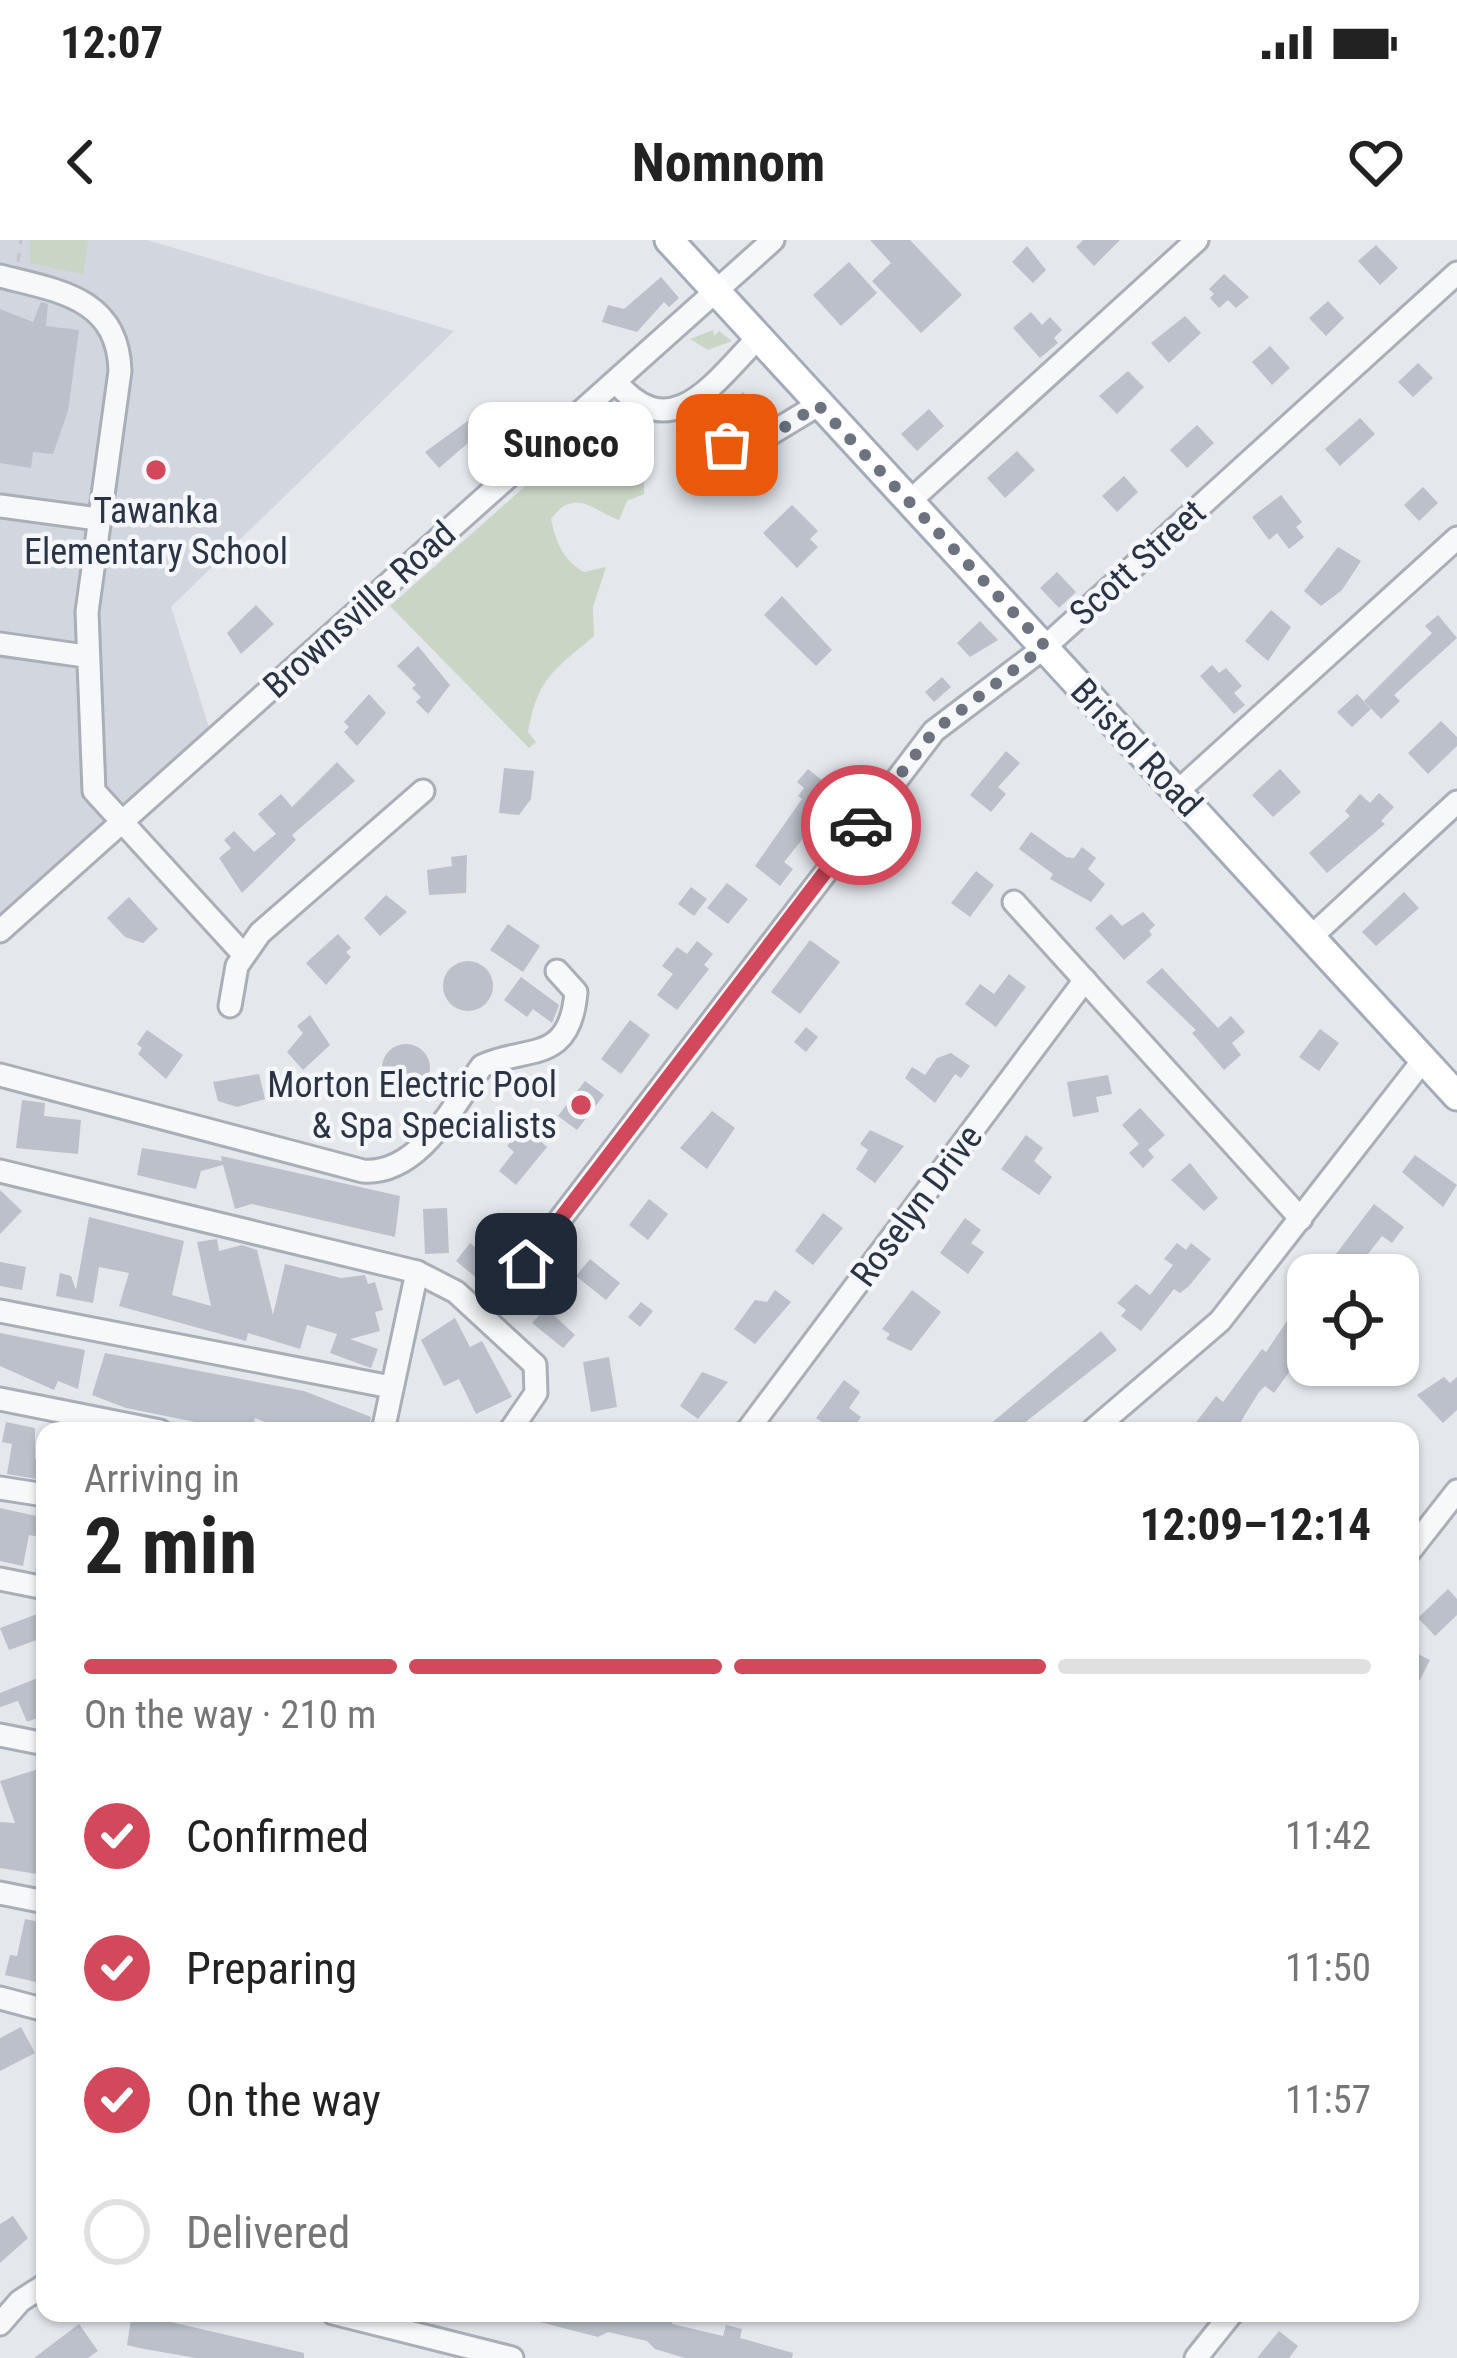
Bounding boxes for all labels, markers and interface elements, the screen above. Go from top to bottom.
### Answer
text: 12:07 [60,16,163,69]
icon: back [48,129,114,195]
icon: heart [1343,129,1409,195]
text: Nomnom [632,131,825,194]
pin [676,394,778,496]
callout: Sunoco [469,403,655,487]
icon: bag [694,412,760,478]
text: Sunoco [503,421,619,467]
marker: Tawanka Elementary School [143,457,169,483]
place label: Tawanka Elementary School [24,490,288,573]
street label: Scott Street [1061,491,1214,634]
street label: Brownsville Road [255,513,464,707]
street label: Bristol Road [1062,670,1210,825]
courier [801,765,921,885]
icon: car [828,792,894,858]
place label: Morton Electric Pool & Spa Specialists [267,1064,557,1147]
marker: Morton Electric Pool & Spa Specialists [568,1092,594,1118]
street label: Roselyn Drive [842,1117,991,1295]
pin [475,1213,577,1315]
icon: home [493,1231,559,1297]
map controls [1287,1254,1419,1386]
button: locate [1287,1254,1419,1386]
text: Arriving in [84,1456,240,1502]
text: 12:09–12:14 [1140,1498,1371,1551]
text: 2 min [84,1501,257,1592]
text: On the way · 210 m [84,1692,376,1738]
icon: check [84,1803,150,1869]
text: Confirmed [186,1810,369,1863]
text: 11:42 [1285,1813,1371,1859]
icon: check [84,1935,150,2001]
text: Preparing [186,1942,357,1995]
text: 11:50 [1285,1945,1371,1991]
icon: check [84,2067,150,2133]
text: On the way [186,2074,381,2127]
text: 11:57 [1285,2077,1371,2123]
text: Delivered [186,2206,350,2259]

